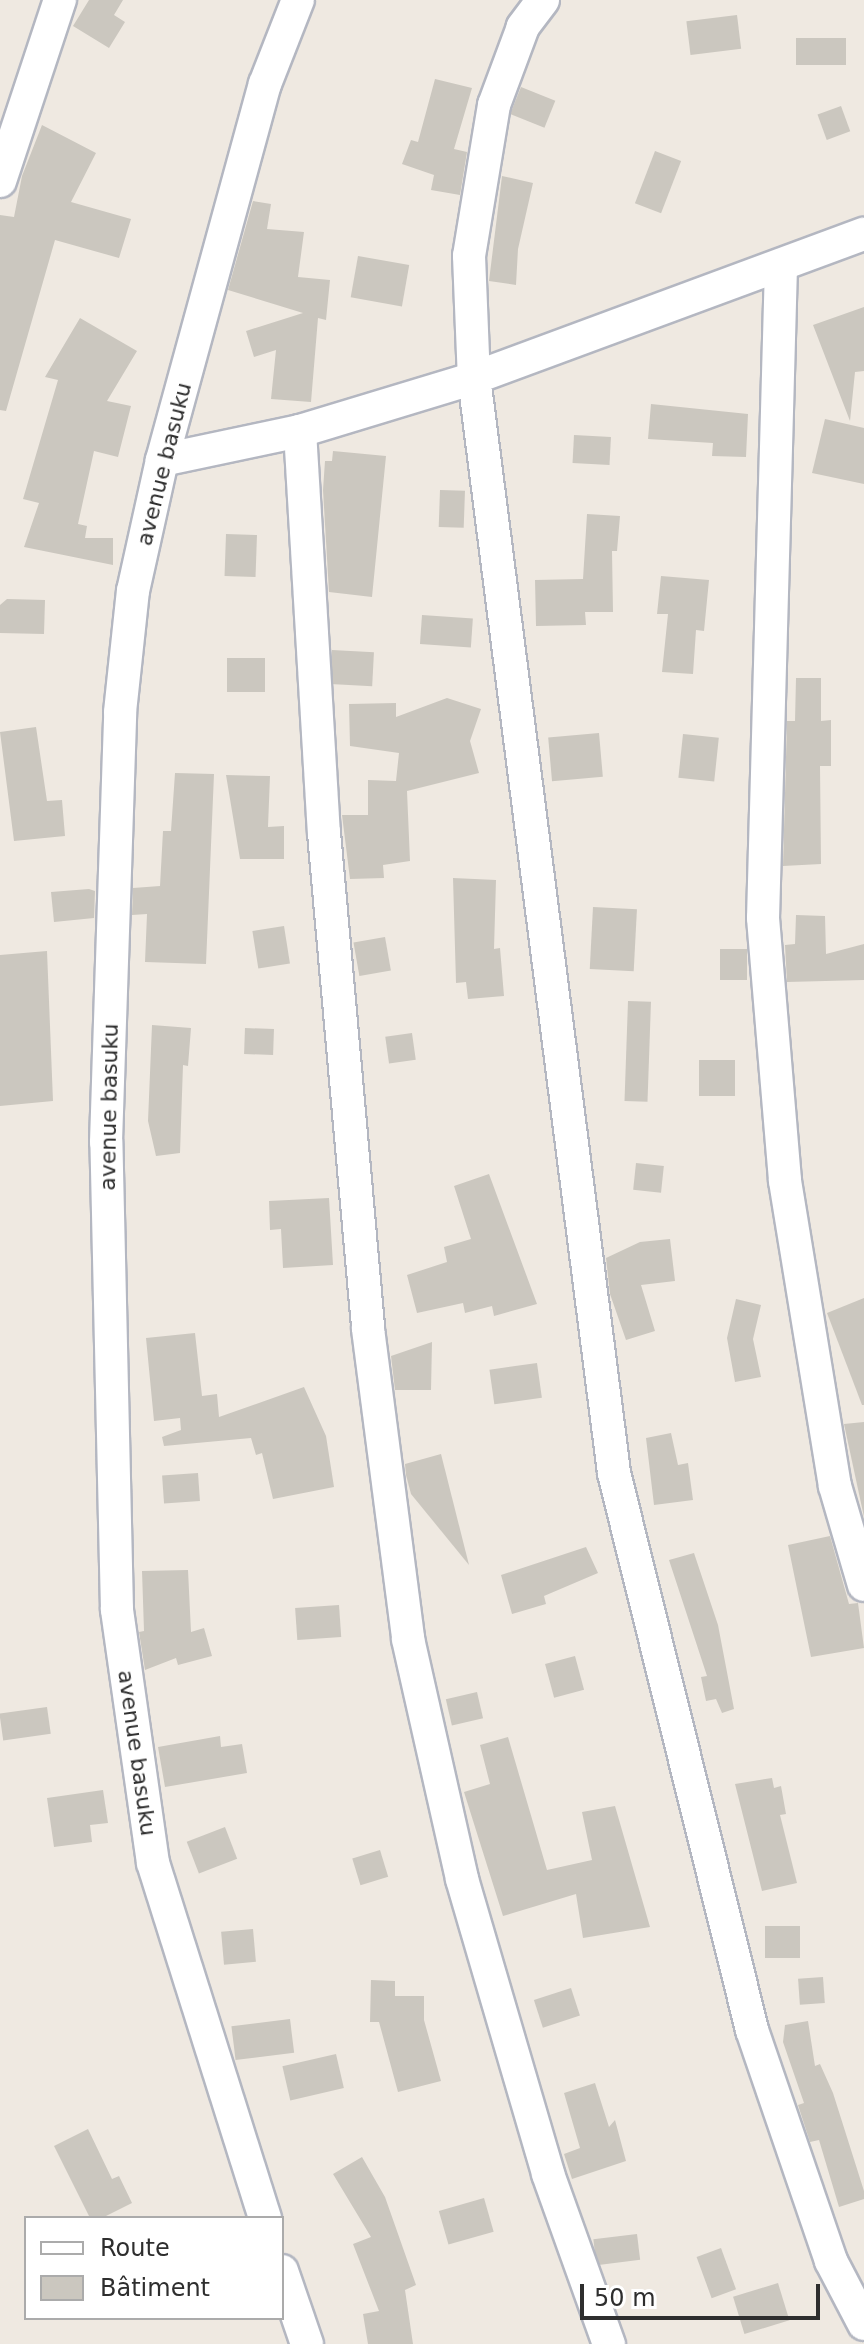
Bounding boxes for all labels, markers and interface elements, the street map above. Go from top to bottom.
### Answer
street label: avenue basuku [131,380,197,548]
street label: avenue basuku [94,1023,124,1191]
street label: avenue basuku [112,1668,162,1838]
legend [24,2216,284,2320]
text: Route [100,2234,170,2262]
scale bar [584,2268,824,2318]
text: Bâtiment [100,2274,210,2302]
text: 50 m [594,2284,656,2312]

